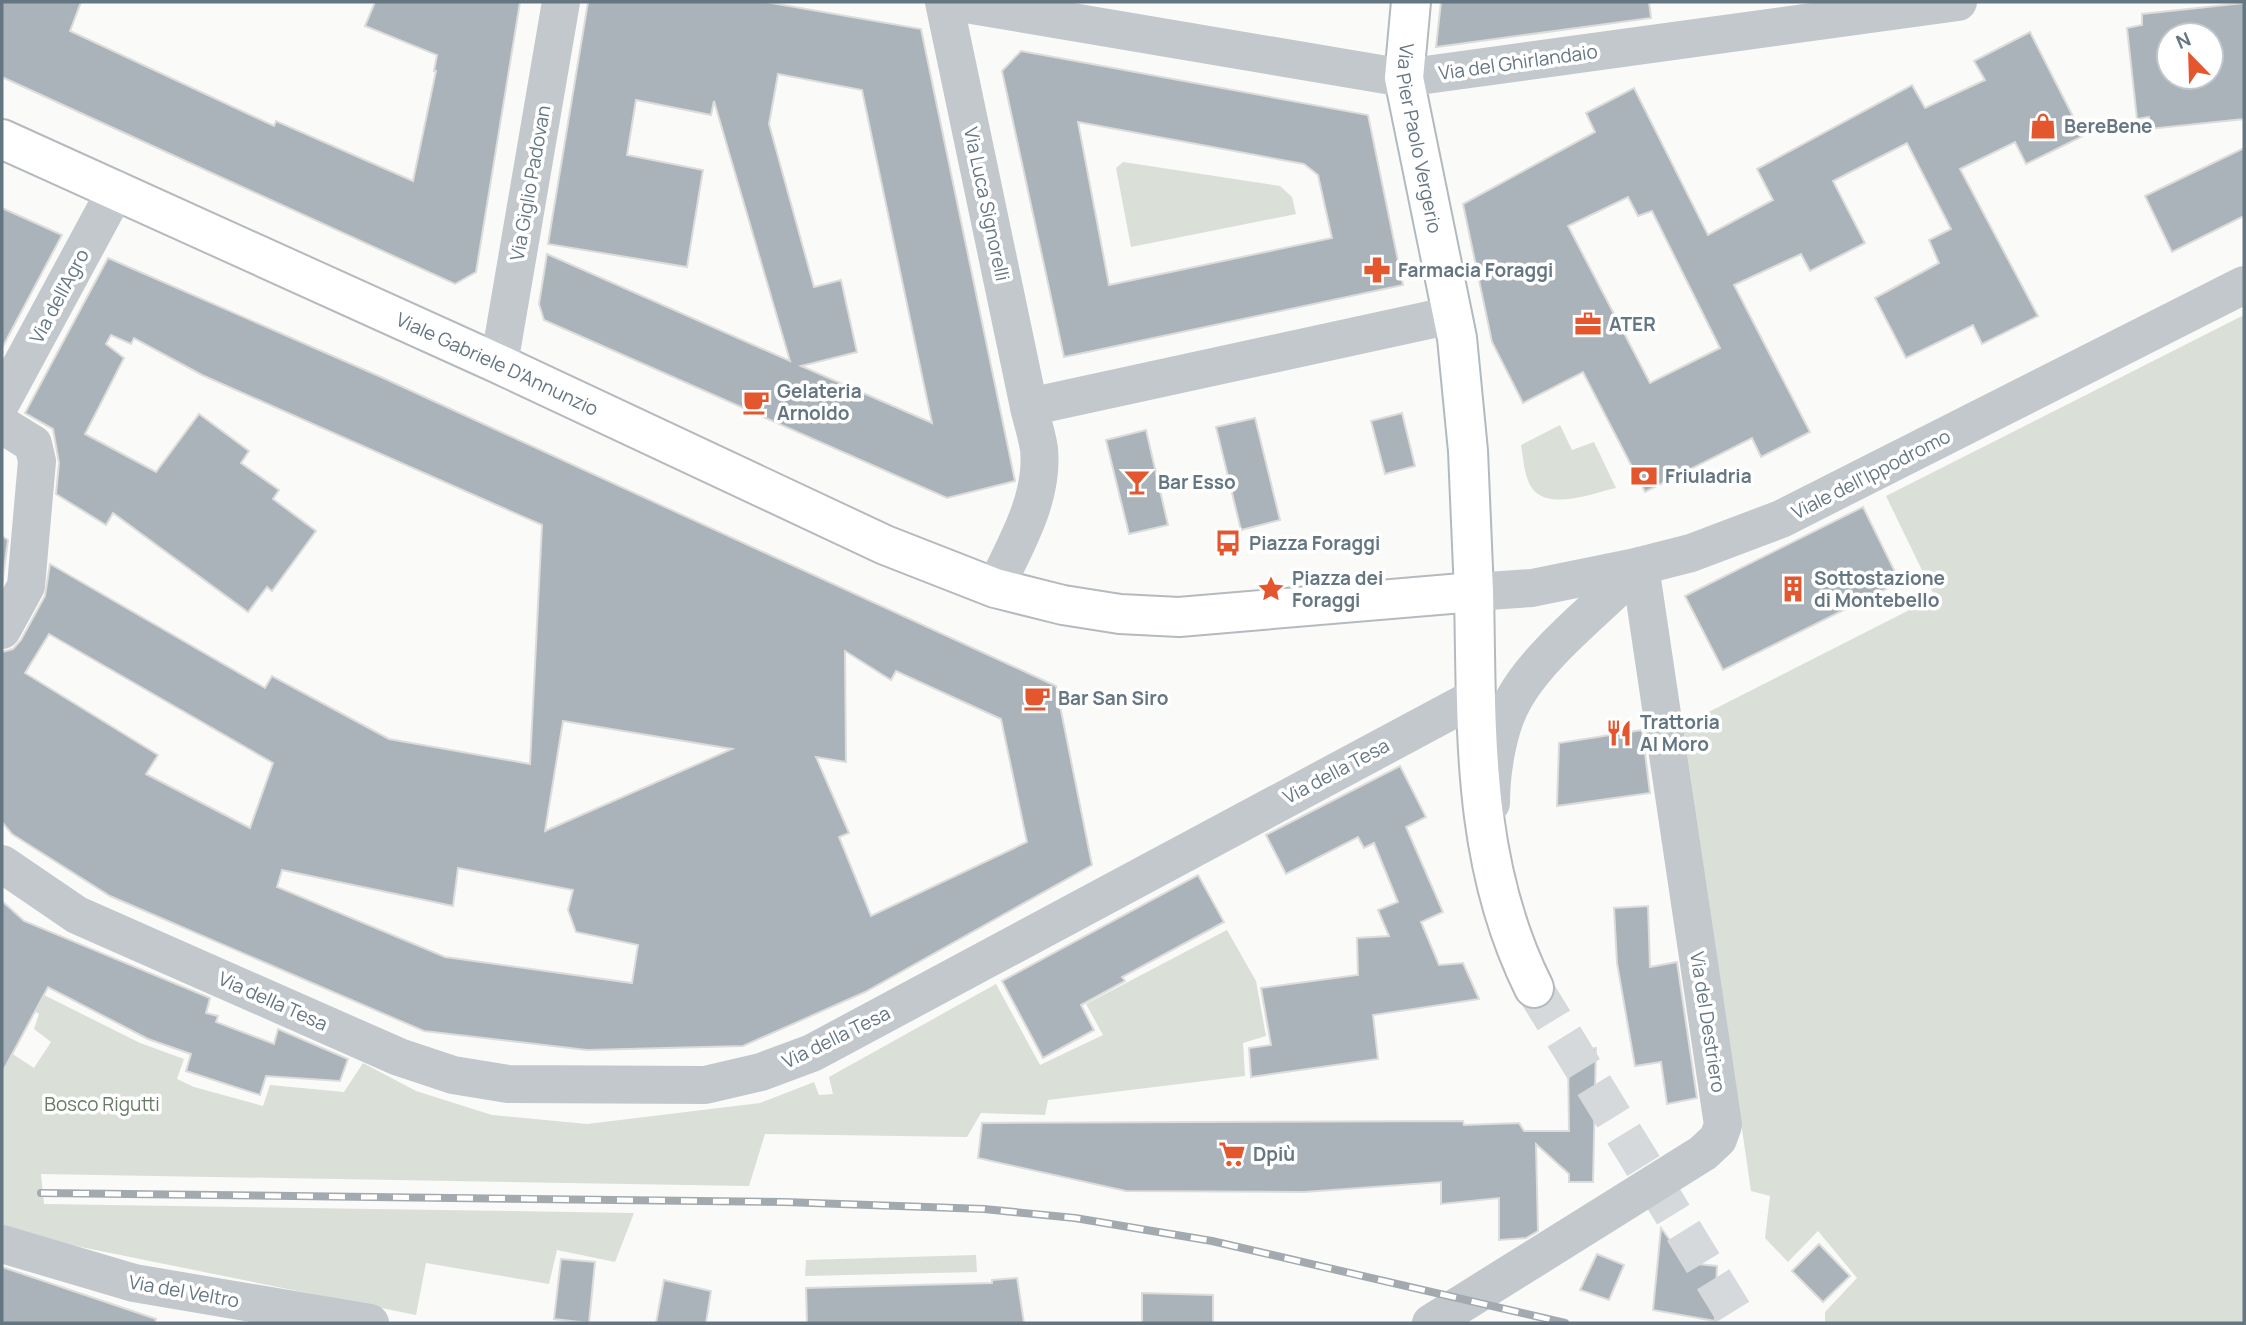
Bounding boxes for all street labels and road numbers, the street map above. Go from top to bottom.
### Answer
street label: Via del Ghirlandaio [1437,38,1599,86]
street label: Via Pier Paolo Vergerio [1390,42,1448,235]
street label: Via Giglio Padovan [504,103,556,263]
street label: Via Luca Signorelli [958,125,1016,283]
street label: Via dell'Agro [23,244,95,348]
street label: Viale Gabriele D'Annunzio [392,306,603,422]
street label: Viale dell'Ippodromo [1787,423,1955,525]
street label: Via della Tesa [1278,732,1394,810]
street label: Via del Destriero [1684,950,1732,1094]
street label: Via della Tesa [214,965,332,1037]
street label: Via della Tesa [778,1000,894,1074]
street label: Via del Veltro [127,1268,241,1314]

